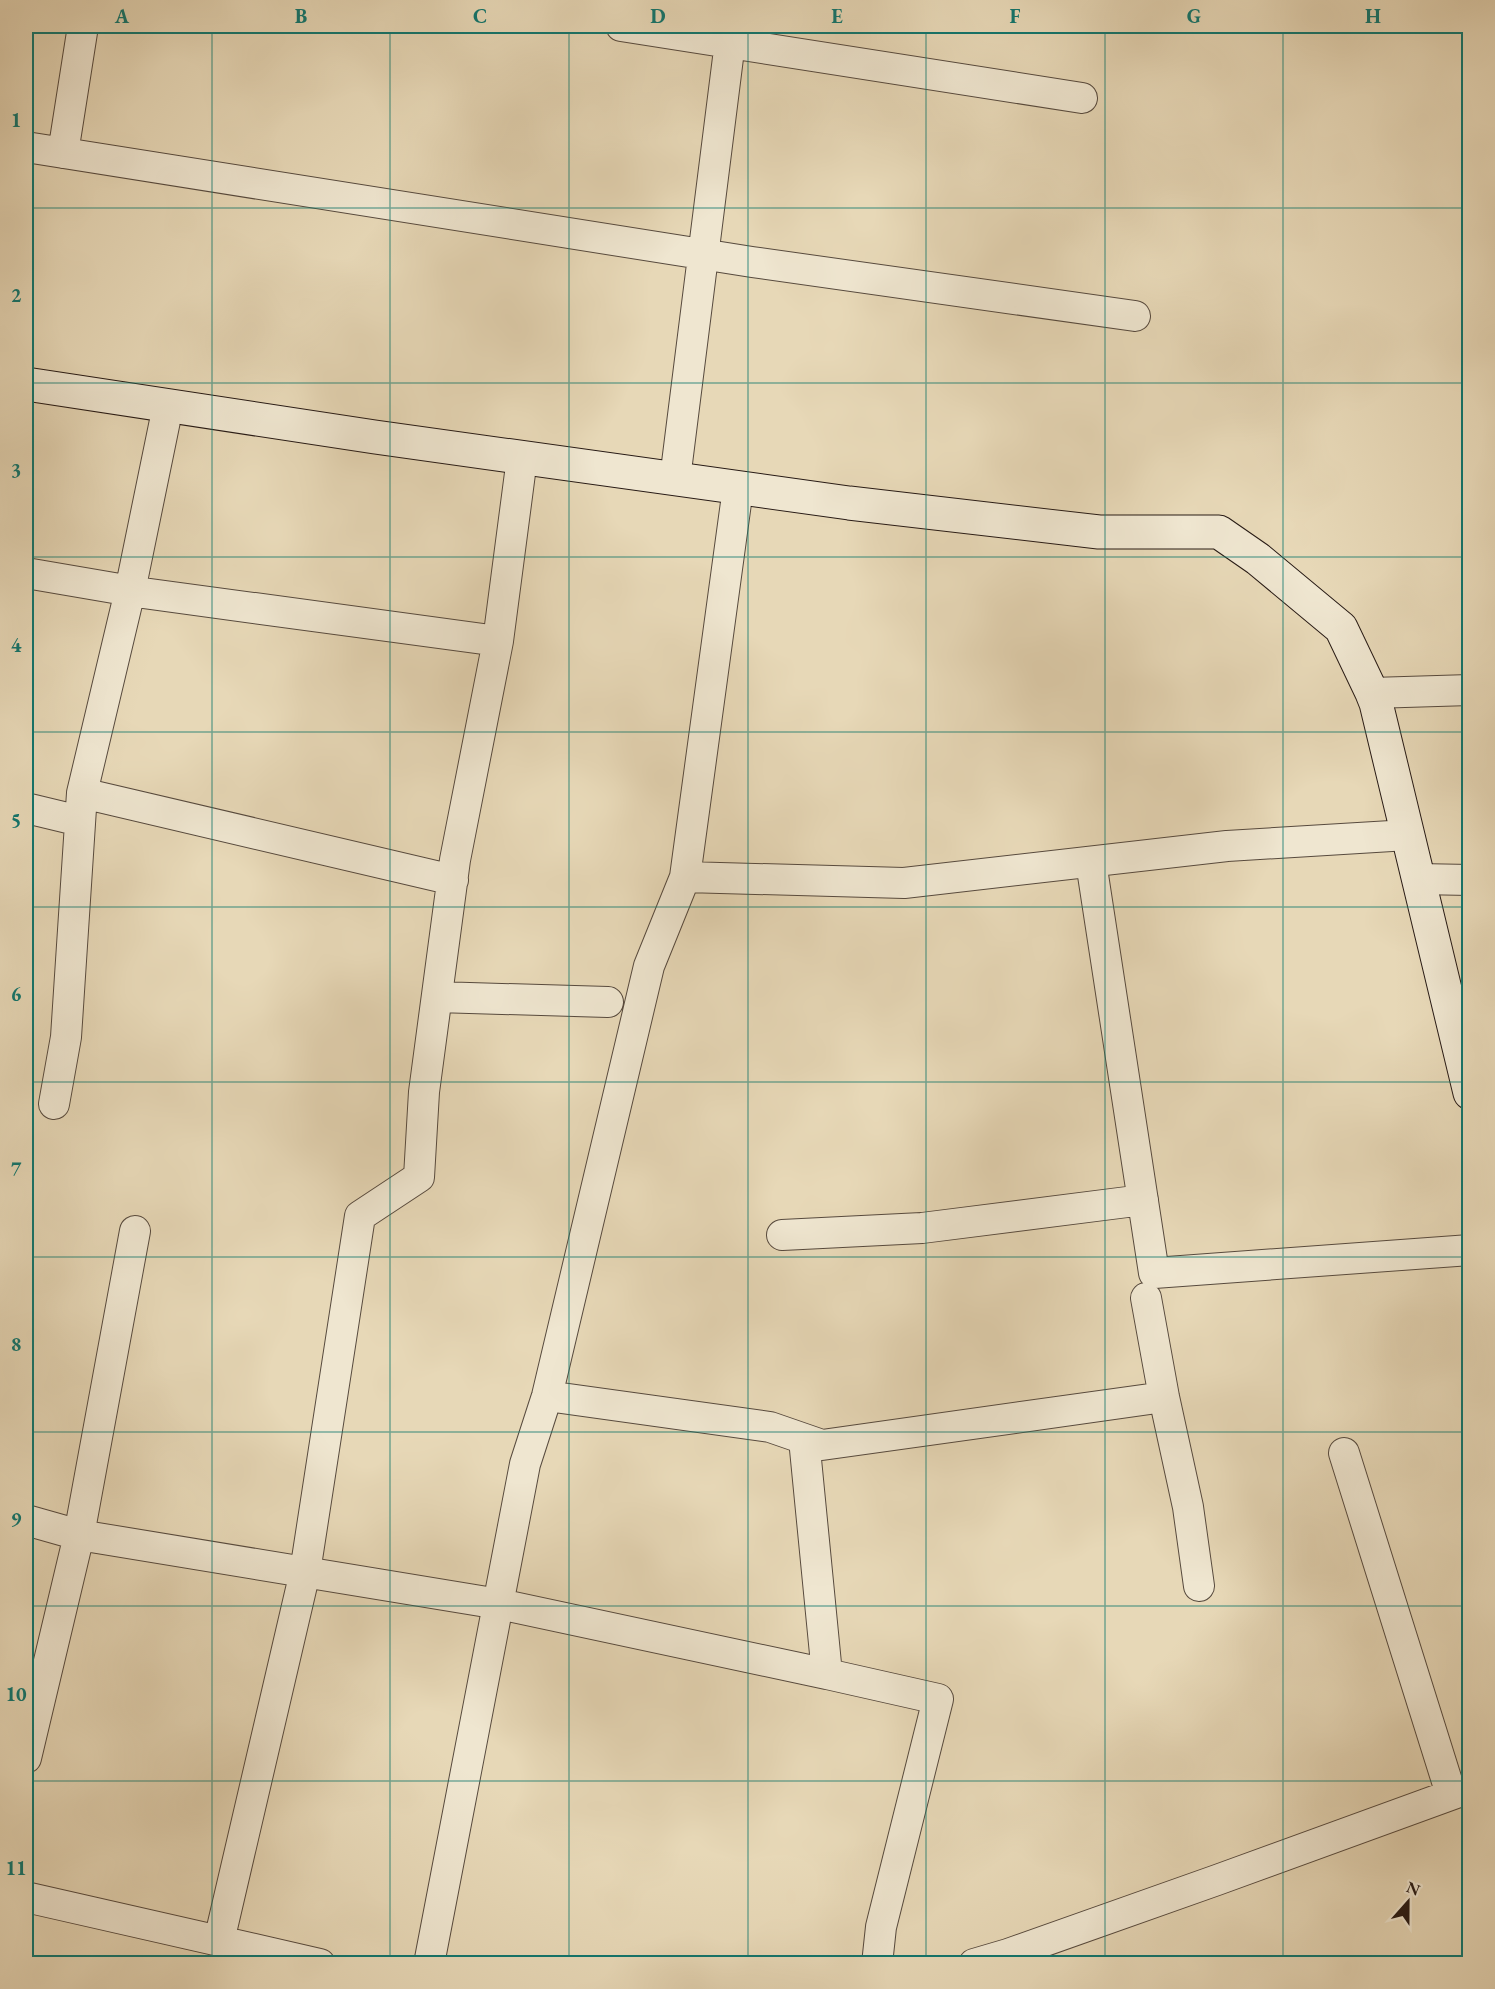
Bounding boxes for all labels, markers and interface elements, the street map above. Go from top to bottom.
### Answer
text: A [114,3,130,29]
text: B [295,3,307,29]
text: C [473,3,487,29]
text: D [650,3,666,29]
text: E [831,3,843,29]
text: F [1010,3,1021,29]
text: G [1187,3,1201,29]
text: H [1365,3,1381,29]
text: 1 [11,107,21,133]
text: 2 [11,282,22,308]
text: 3 [11,457,21,483]
text: 4 [11,632,22,658]
text: 5 [11,807,21,833]
text: 6 [11,981,22,1007]
text: 7 [11,1156,22,1182]
text: 8 [11,1331,21,1357]
text: 9 [11,1506,22,1532]
text: 10 [5,1681,27,1707]
text: 11 [5,1855,27,1881]
north arrow [1378,1872,1438,1932]
text: N [1403,1876,1423,1901]

